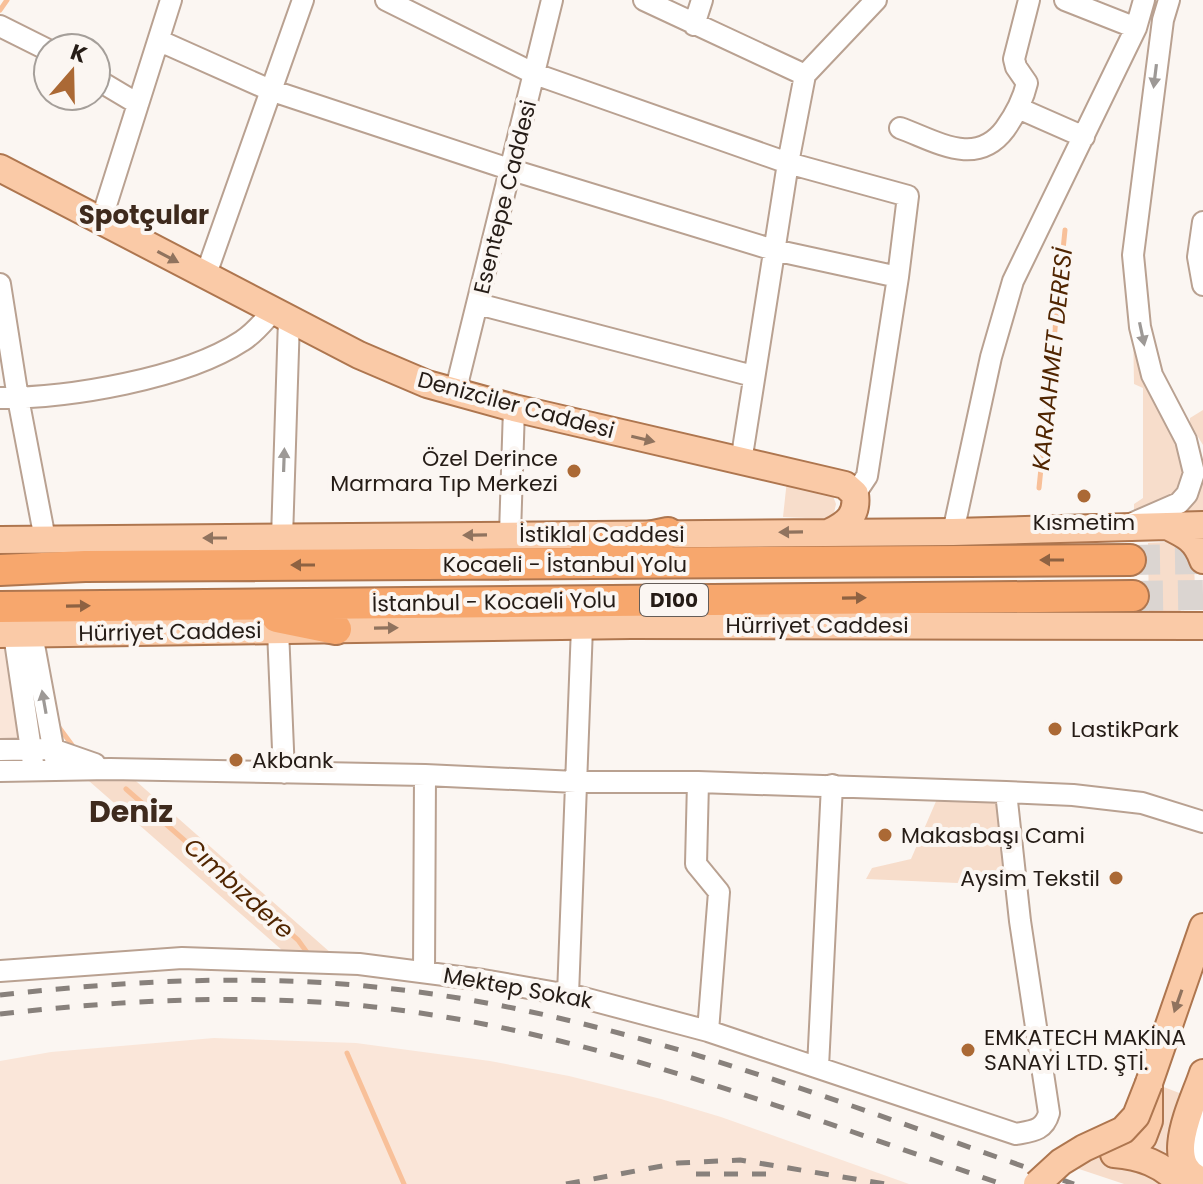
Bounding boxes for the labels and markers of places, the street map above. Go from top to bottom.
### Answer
place label: Özel Derince Marmara Tıp Merkezi [330,443,558,499]
marker: Özel Derince Marmara Tıp Merkezi [565,462,583,480]
marker: Kısmetim [1075,487,1093,505]
place label: Kısmetim [1033,507,1135,538]
place label: LastikPark [1071,714,1179,745]
marker: LastikPark [1046,720,1064,738]
place label: Akbank [252,745,334,776]
marker: Akbank [227,751,245,769]
place label: Makasbaşı Cami [901,820,1085,851]
marker: Makasbaşı Cami [876,826,894,844]
place label: Aysim Tekstil [960,863,1100,894]
marker: Aysim Tekstil [1107,869,1125,887]
place label: EMKATECH MAKİNA SANAYİ LTD. ŞTİ. [984,1022,1186,1078]
marker: EMKATECH MAKİNA SANAYİ LTD. ŞTİ. [959,1041,977,1059]

